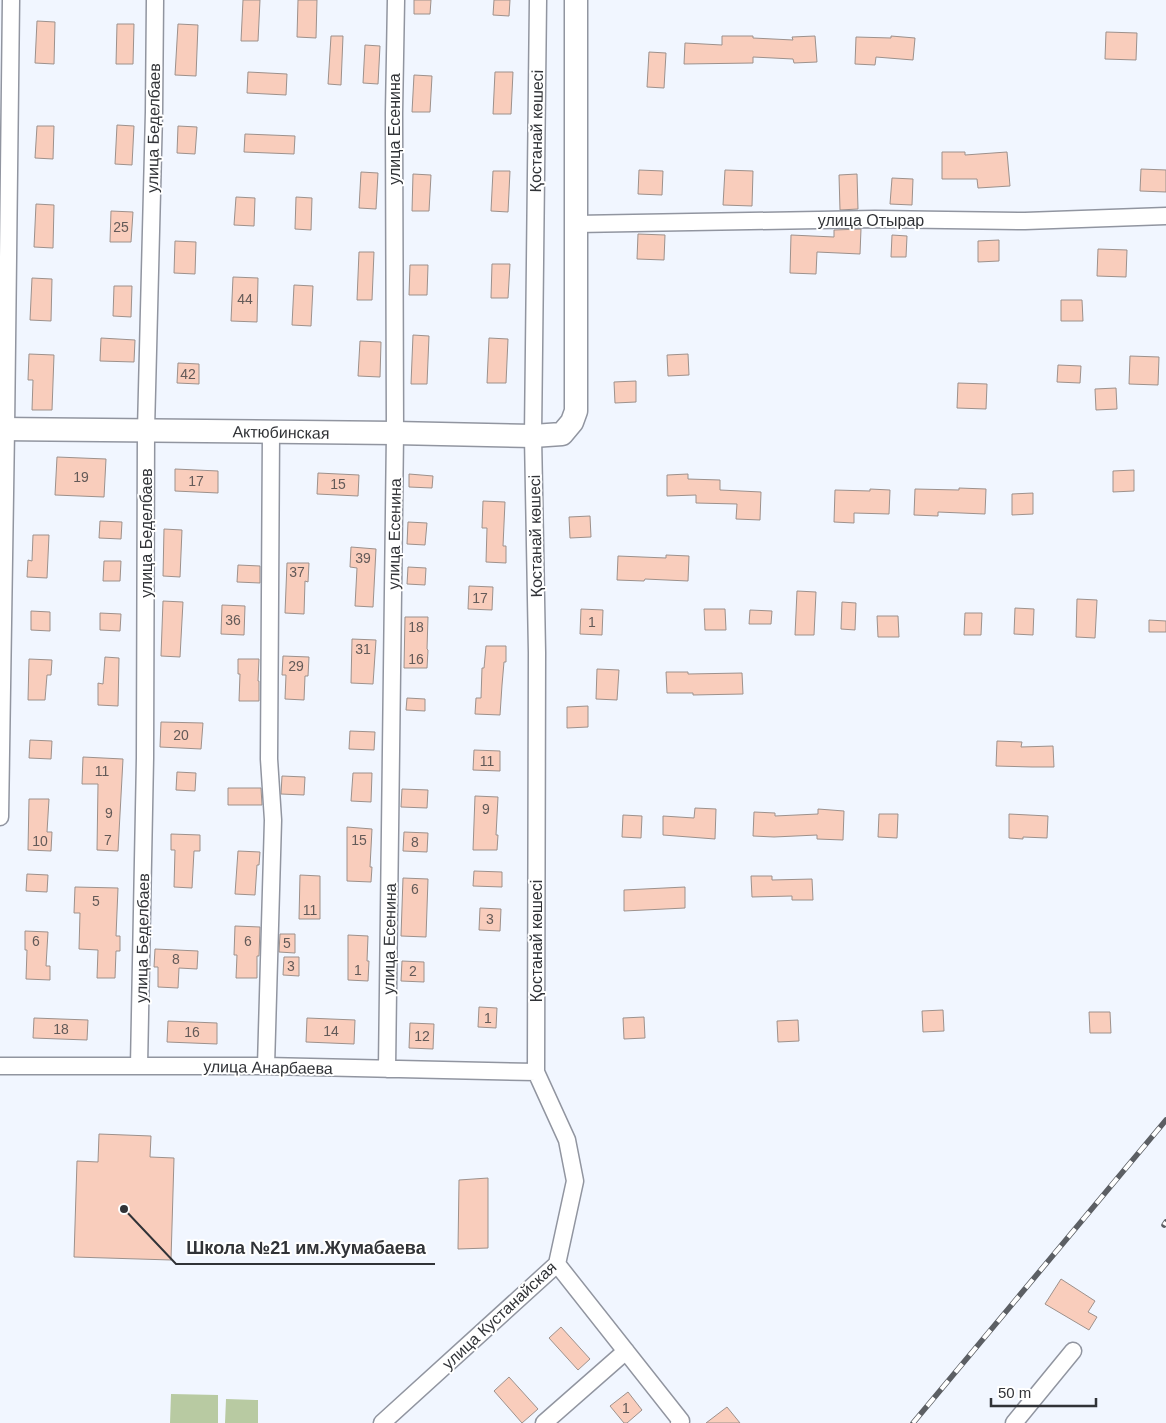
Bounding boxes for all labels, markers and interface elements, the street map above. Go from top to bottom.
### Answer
street label: улица Беделбаев [144,63,163,193]
street label: Қостанай көшесі [527,70,546,192]
street label: улица Есенина [386,73,403,185]
street label: улица Отырар [818,212,924,229]
house number: 25 [113,219,129,235]
house number: 44 [237,291,253,307]
house number: 42 [180,366,196,382]
street label: Актюбинская [232,423,330,442]
street label: улица Беделбаев [138,468,155,598]
house number: 19 [73,469,89,485]
house number: 17 [188,473,204,489]
street label: Қостанай көшесі [526,475,545,597]
house number: 15 [330,476,346,492]
street label: улица Есенина [385,478,404,590]
house number: 39 [355,550,371,566]
house number: 37 [289,564,305,580]
house number: 17 [472,590,488,606]
house number: 36 [225,612,241,628]
house number: 1 [588,614,596,630]
house number: 18 [408,619,424,635]
house number: 31 [355,641,371,657]
house number: 16 [408,651,424,667]
house number: 29 [288,658,304,674]
house number: 20 [173,727,189,743]
house number: 11 [480,753,494,769]
house number: 11 [95,763,109,779]
house number: 9 [482,801,490,817]
house number: 9 [105,805,113,821]
house number: 7 [104,832,112,848]
house number: 15 [351,832,367,848]
house number: 10 [32,833,48,849]
house number: 8 [411,834,419,850]
street label: улица Беделбаев [133,873,152,1003]
street label: Қостанай көшесі [528,880,545,1002]
house number: 6 [411,881,419,897]
street label: улица Есенина [380,883,399,995]
house number: 5 [92,893,100,909]
house number: 11 [303,902,317,918]
house number: 3 [486,911,494,927]
house number: 6 [32,933,40,949]
house number: 6 [244,933,252,949]
house number: 5 [283,935,291,951]
house number: 8 [172,951,180,967]
house number: 3 [287,958,295,974]
house number: 1 [354,962,362,978]
house number: 2 [409,963,417,979]
house number: 1 [484,1010,492,1026]
house number: 18 [53,1021,69,1037]
house number: 14 [323,1023,339,1039]
house number: 16 [184,1024,200,1040]
house number: 12 [414,1028,430,1044]
street label: улица Анарбаева [203,1058,333,1077]
callout: Школа №21 им.Жумабаева [176,1231,435,1264]
text: Школа №21 им.Жумабаева [186,1238,427,1258]
street label: улица Кустанайская [439,1258,560,1372]
scale bar [991,1376,1096,1408]
text: 50 m [998,1384,1031,1401]
house number: 1 [622,1400,630,1416]

